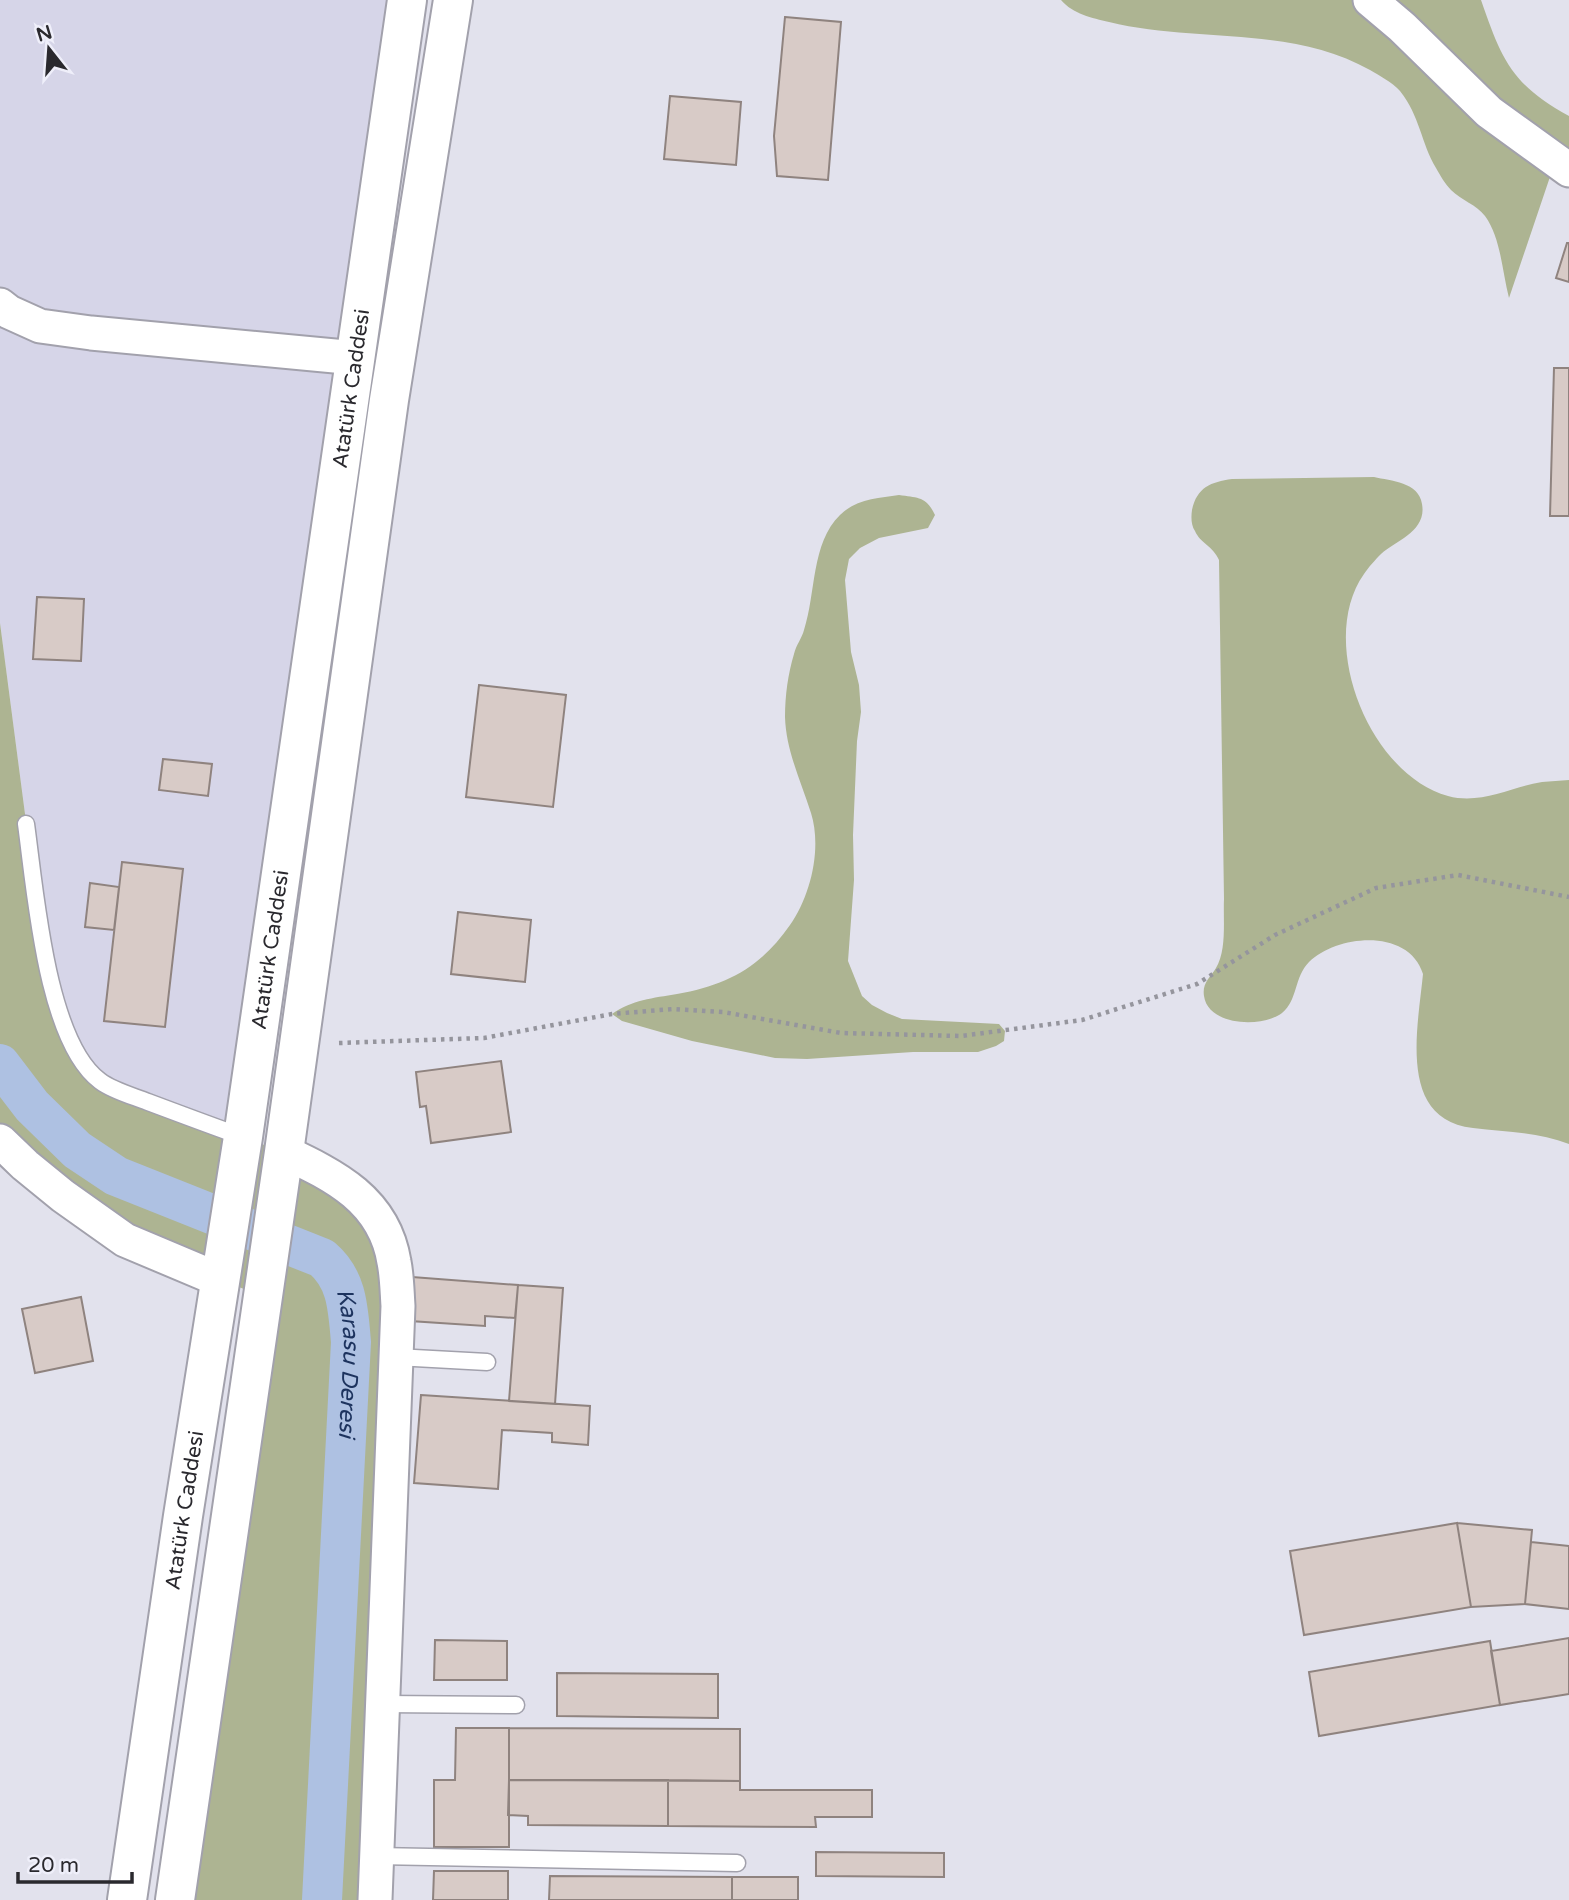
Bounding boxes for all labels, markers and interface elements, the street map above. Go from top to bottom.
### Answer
north arrow [14,14,84,84]
text: N [34,21,55,46]
street label: Atatürk Caddesi [327,307,375,470]
street label: Atatürk Caddesi [246,868,294,1031]
water label: Karasu Deresi [330,1286,365,1442]
street label: Atatürk Caddesi [160,1429,209,1591]
scale bar [18,1840,131,1884]
text: 20 m [28,1853,79,1878]

